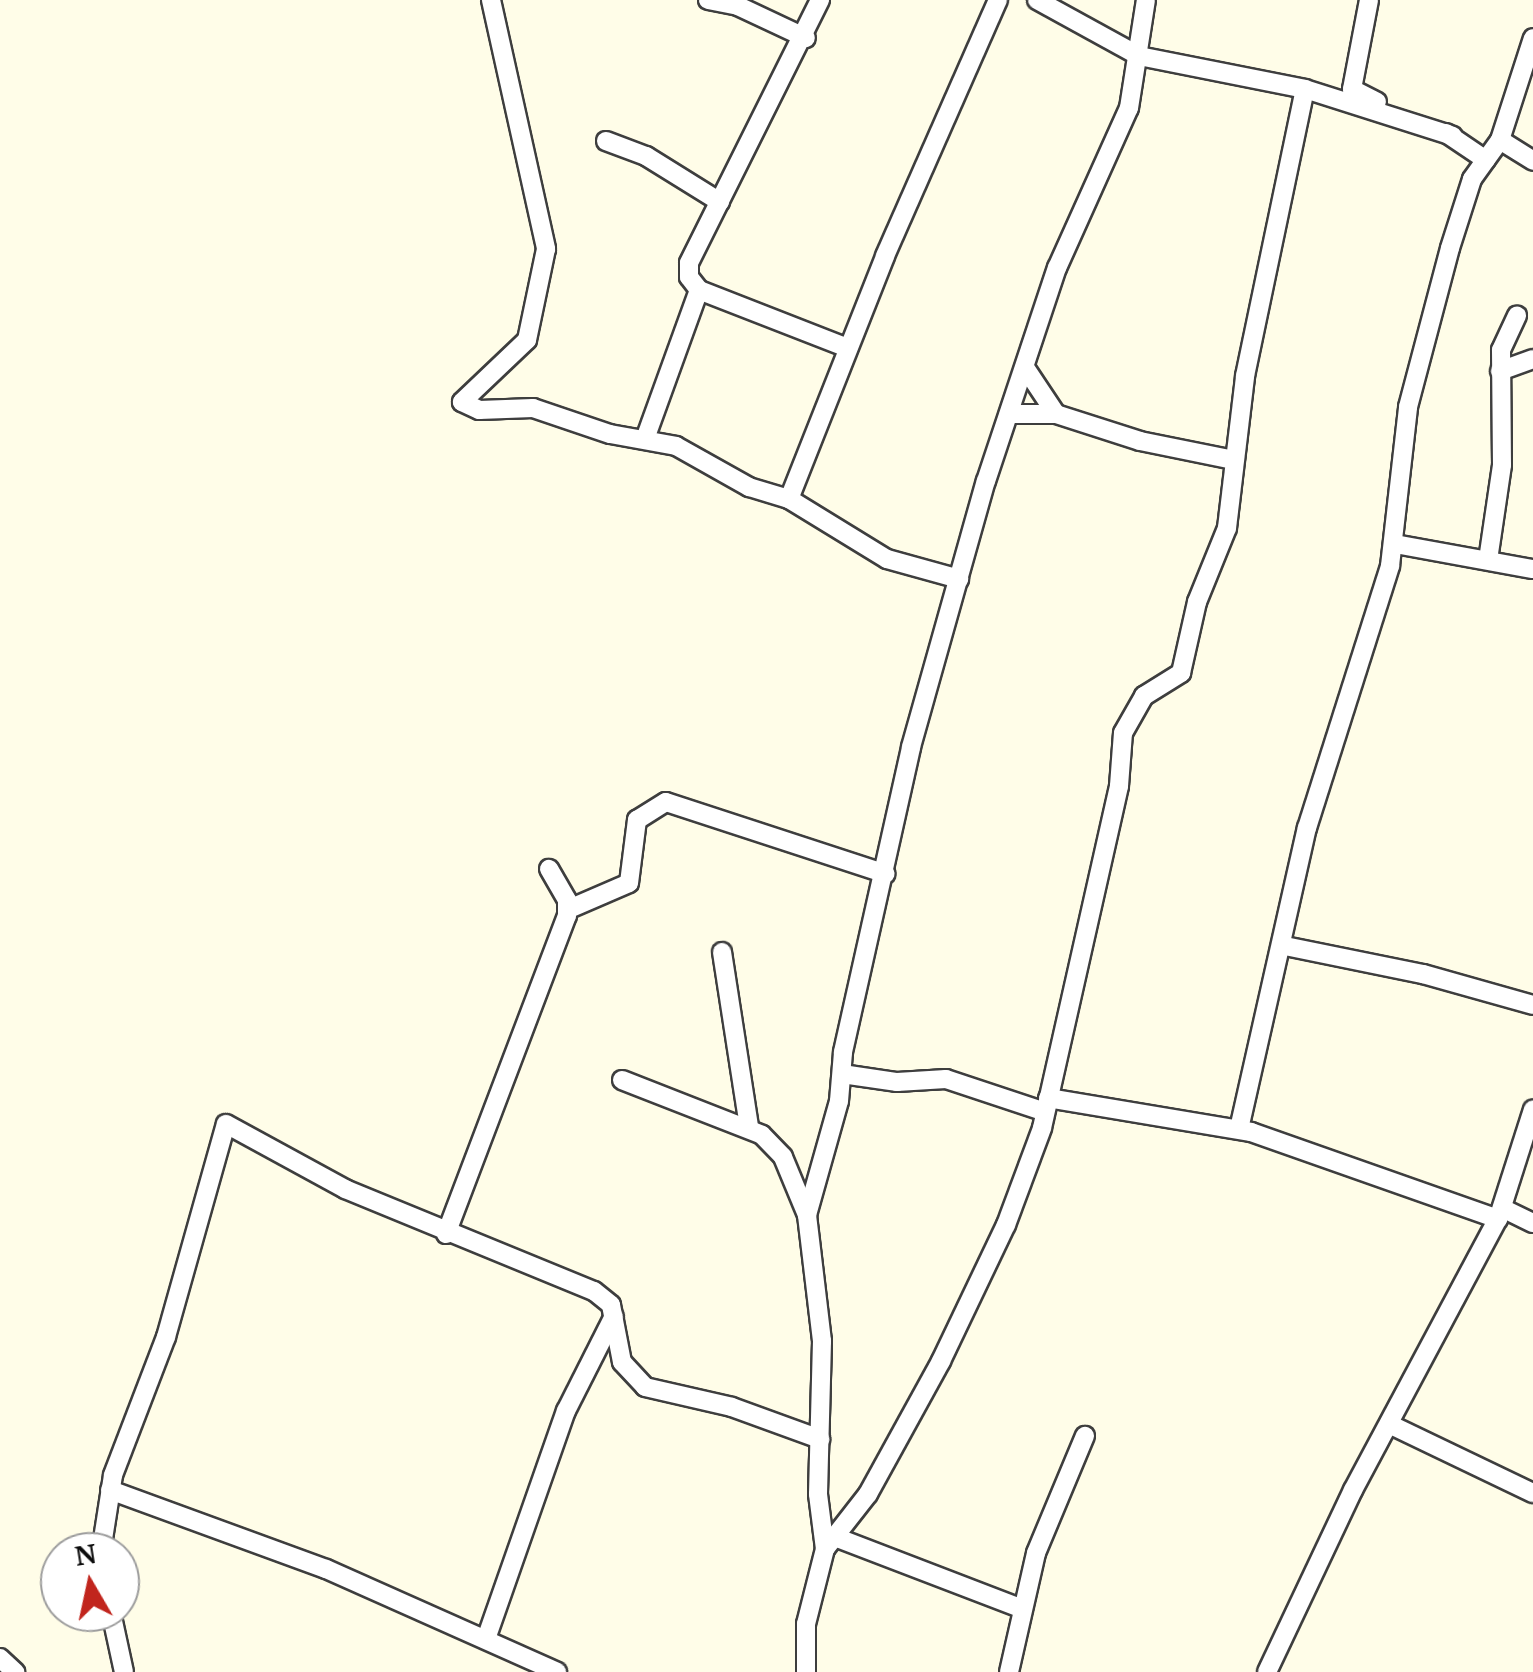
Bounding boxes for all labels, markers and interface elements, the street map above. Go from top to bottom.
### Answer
north arrow [40,1532,140,1632]
text: N [72,1534,99,1574]

